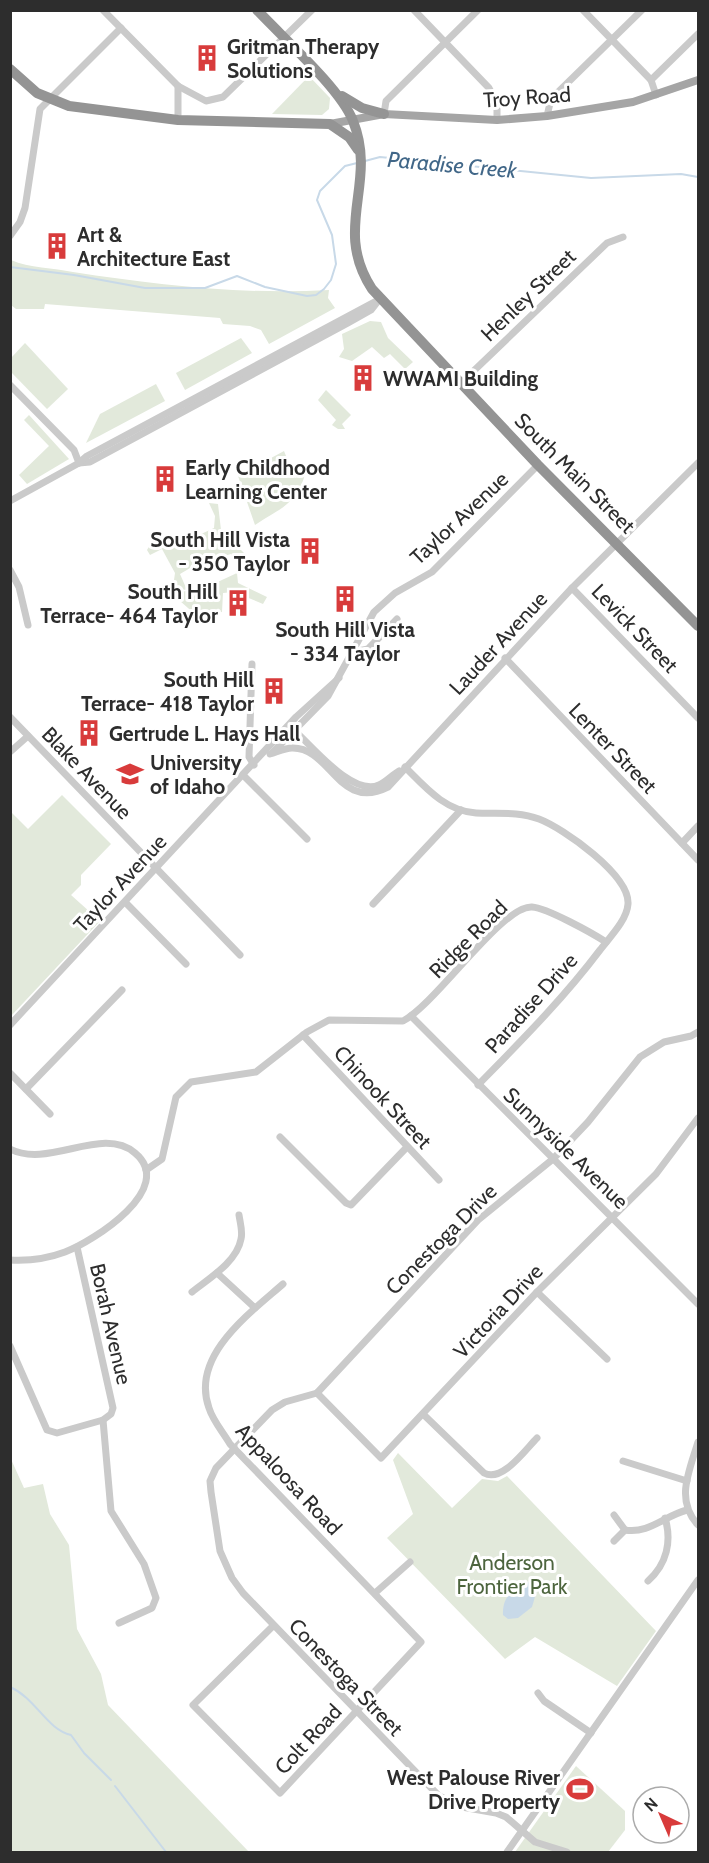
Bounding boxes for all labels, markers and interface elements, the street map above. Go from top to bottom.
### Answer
place label: Gritman Therapy Solutions [227,34,380,83]
building icon: Gritman Therapy Solutions [192,43,222,73]
street label: Troy Road [482,81,572,113]
water label: Paradise Creek [386,146,518,184]
place label: Art & Architecture East [77,222,230,271]
building icon: Art & Architecture East [42,231,72,261]
street label: Henley Street [475,244,581,346]
building icon: WWAMI Building [348,363,378,393]
place label: WWAMI Building [383,366,539,391]
street label: South Main Street [510,408,640,538]
place label: Early Childhood Learning Center [185,455,330,504]
building icon: Early Childhood Learning Center [150,464,180,494]
street label: Taylor Avenue [405,466,513,570]
place label: South Hill Vista - 350 Taylor [150,527,291,576]
building icon: South Hill Vista - 350 Taylor [295,536,325,566]
place label: South Hill Terrace- 464 Taylor [40,579,218,628]
street label: Levick Street [587,579,683,677]
building icon: South Hill Vista - 334 Taylor [330,584,360,614]
street label: Lauder Avenue [444,586,552,700]
building icon: South Hill Terrace- 464 Taylor [223,588,253,618]
place label: South Hill Vista - 334 Taylor [275,617,415,666]
place label: South Hill Terrace- 418 Taylor [81,667,254,716]
building icon: South Hill Terrace- 418 Taylor [259,676,289,706]
street label: Lenter Street [564,698,662,798]
building icon: Gertrude L. Hays Hall [74,718,104,748]
place label: Gertrude L. Hays Hall [109,721,301,746]
street label: Blake Avenue [37,722,137,824]
place label: University of Idaho [150,750,242,799]
school or university icon: University of Idaho [115,759,145,789]
street label: Taylor Avenue [68,829,172,937]
street label: Ridge Road [424,895,512,983]
street label: Paradise Drive [480,948,583,1058]
street label: Chinook Street [329,1040,437,1154]
street label: Sunnyside Avenue [498,1082,634,1214]
street label: Conestoga Drive [380,1178,502,1300]
street label: Victoria Drive [448,1259,548,1363]
street label: Borah Avenue [85,1261,137,1387]
street label: Appaloosa Road [231,1418,347,1540]
park label: Anderson Frontier Park [456,1550,568,1599]
street label: Conestoga Street [284,1613,408,1741]
street label: Colt Road [269,1699,347,1779]
place label: West Palouse River Drive Property [387,1765,561,1814]
sports icon: West Palouse River Drive Property [565,1774,595,1804]
north arrow [631,1785,691,1845]
text: N [640,1794,662,1815]

